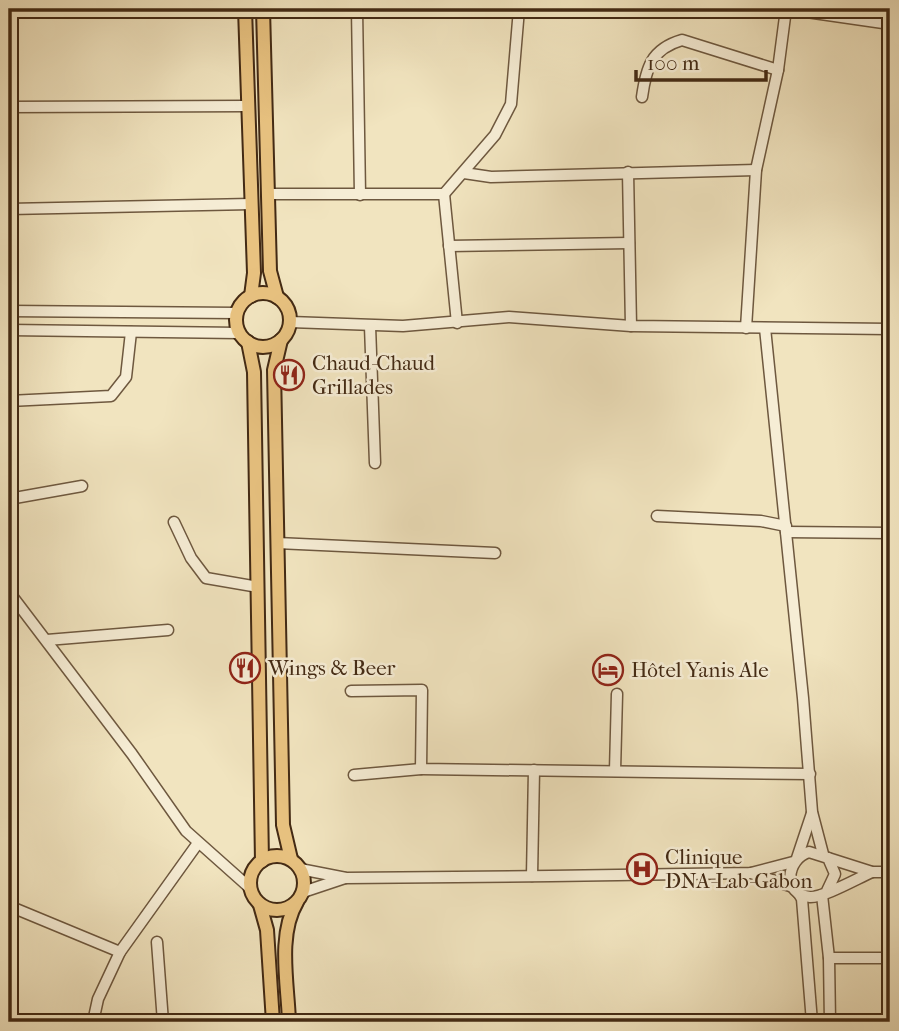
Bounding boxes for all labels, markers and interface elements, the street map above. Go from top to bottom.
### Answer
scale bar [636,38,766,82]
text: 100 m [647,51,700,75]
place label: Chaud-Chaud Grillades [312,351,436,399]
restaurant icon: Chaud-Chaud Grillades [272,358,306,392]
restaurant icon: Wings & Beer [228,651,262,685]
hotel icon: Hôtel Yanis Ale [591,653,625,687]
place label: Wings & Beer [267,656,396,680]
place label: Hôtel Yanis Ale [631,658,769,682]
place label: Clinique DNA-Lab-Gabon [665,845,812,893]
hospital icon: Clinique DNA-Lab-Gabon [625,852,659,886]

